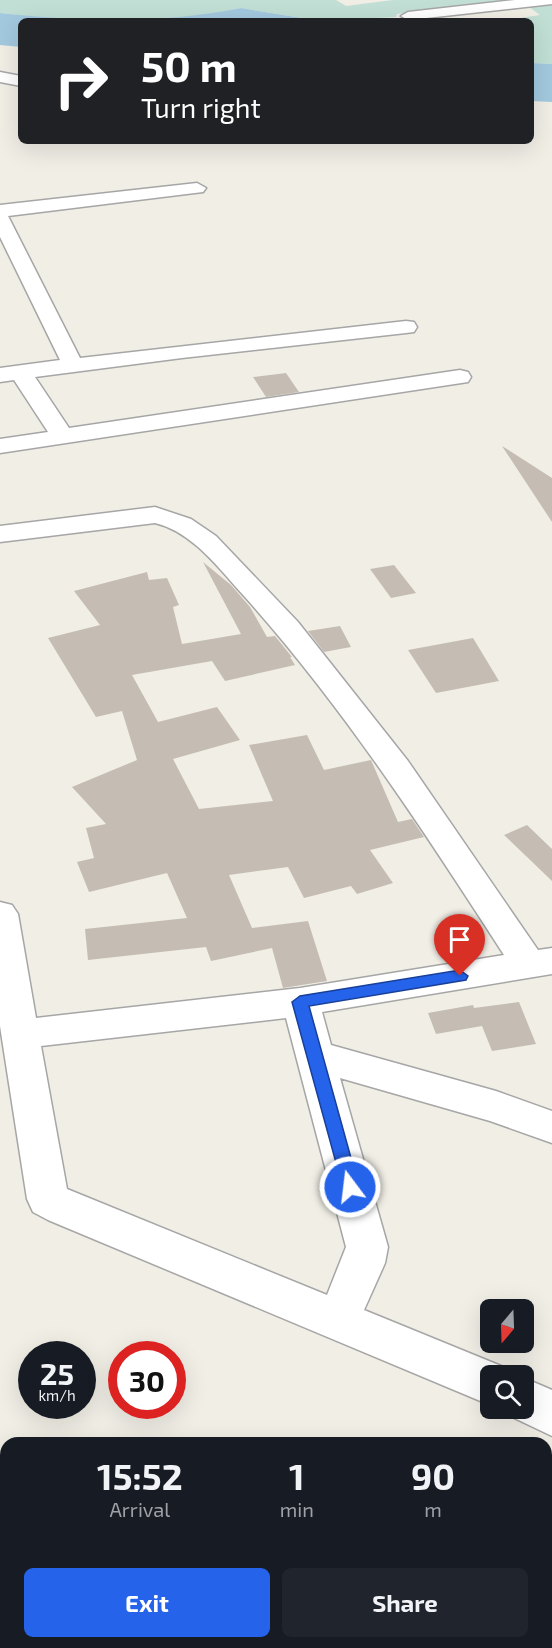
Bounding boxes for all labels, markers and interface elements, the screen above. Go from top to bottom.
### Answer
text: 50 m [141,40,237,90]
icon: right [42,42,120,120]
text: Turn right [141,91,261,123]
pin [434,914,485,976]
icon: arrive [443,923,476,956]
position arrow [318,1155,382,1219]
north arrow [480,1299,534,1353]
map controls [480,1299,534,1419]
speed limit sign: 30 [108,1341,186,1419]
text: 25 [40,1355,74,1391]
button: search [480,1365,534,1419]
text: km/h [38,1386,76,1404]
text: 15:52 [97,1454,183,1497]
text: 1 [289,1454,305,1497]
text: 90 [411,1454,455,1497]
text: Arrival [109,1497,170,1521]
text: min [280,1497,314,1521]
text: m [424,1497,442,1521]
button: Exit [24,1568,270,1637]
button: Share [282,1568,528,1637]

